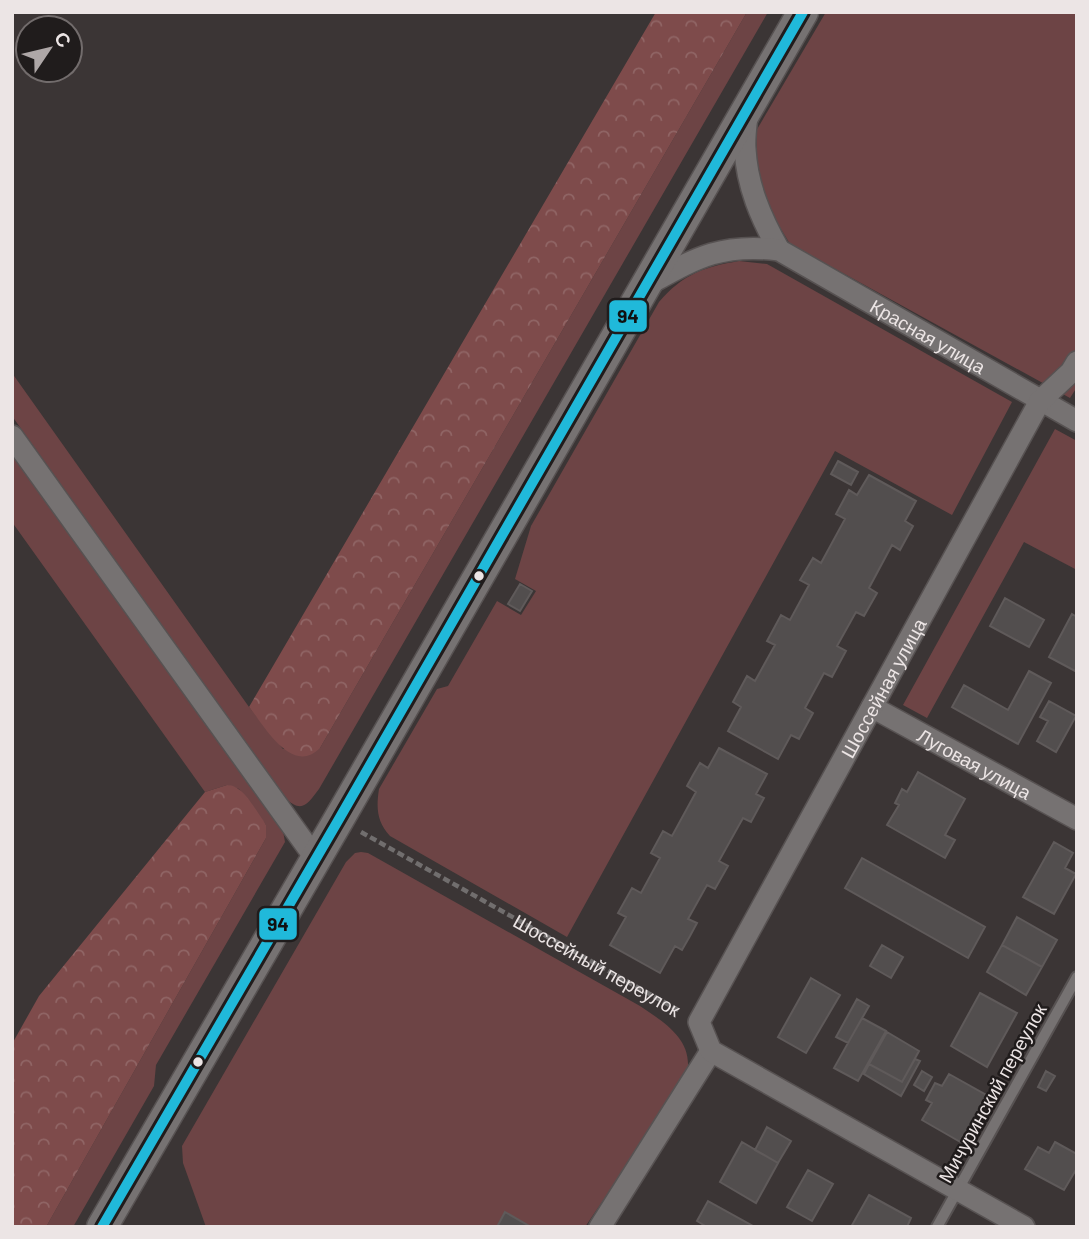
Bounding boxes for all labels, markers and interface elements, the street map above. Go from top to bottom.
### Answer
north arrow [14,14,84,84]
text: С [50,27,77,51]
street label: Красная улица [867,294,991,378]
line badge: 94 [608,299,648,333]
text: 94 [617,304,639,327]
unlabelled marker [472,569,486,583]
street label: Шоссейная улица [835,613,930,761]
street label: Луговая улица [914,723,1036,804]
line badge: 94 [258,907,298,941]
street label: Шоссейный переулок [510,909,685,1021]
text: 94 [267,912,289,935]
street label: Мичуринский переулок [933,999,1051,1187]
unlabelled marker [191,1055,205,1069]

